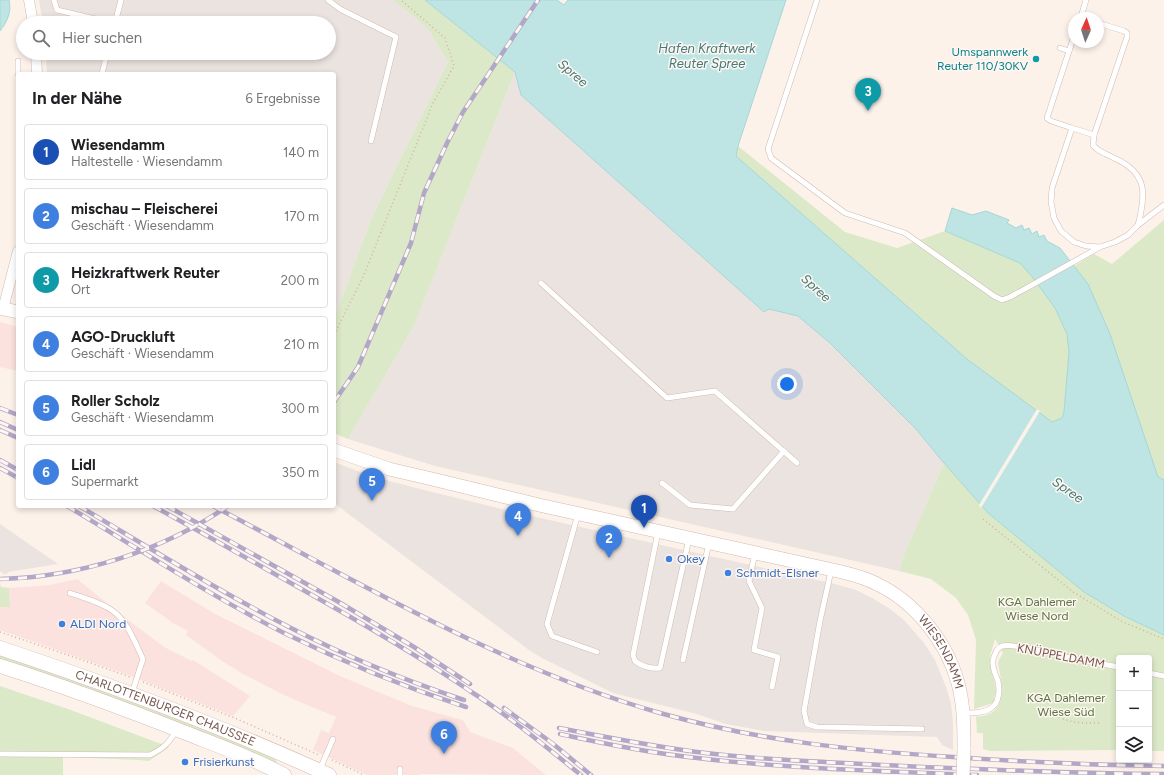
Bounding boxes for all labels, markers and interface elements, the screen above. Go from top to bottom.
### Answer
north arrow [1068,12,1104,48]
search box [16,16,336,60]
icon: search [30,27,52,49]
text: Hier suchen [62,29,142,47]
water label: Hafen Kraftwerk Reuter Spree [658,41,756,71]
place label: Umspannwerk Reuter 110/30KV [937,45,1029,73]
marker: Umspannwerk Reuter 110/30KV [1031,54,1041,64]
water label: Spree [555,56,591,90]
pin: 3 [855,78,881,111]
text: In der Nähe [32,88,122,108]
text: 6 Ergebnisse [246,91,320,106]
text: Wiesendamm [71,136,165,154]
text: 1 [43,145,49,160]
text: 140 m [283,145,319,160]
text: Haltestelle · Wiesendamm [71,154,222,169]
text: mischau – Fleischerei [71,200,218,218]
text: 2 [42,209,50,224]
text: 170 m [284,209,319,224]
text: Geschäft · Wiesendamm [71,218,214,233]
text: Heizkraftwerk Reuter [71,264,220,282]
water label: Spree [798,271,834,305]
text: 3 [42,273,50,288]
text: 200 m [281,273,319,288]
text: Ort [71,282,90,297]
text: AGO-Druckluft [71,328,175,346]
text: 4 [42,337,50,352]
text: 210 m [284,337,319,352]
text: Geschäft · Wiesendamm [71,346,214,361]
your location [777,374,797,394]
text: Roller Scholz [71,392,160,410]
text: 5 [42,401,50,416]
text: 300 m [281,401,319,416]
text: Geschäft · Wiesendamm [71,410,214,425]
text: Lidl [71,456,96,474]
text: 6 [42,465,50,480]
text: 350 m [282,465,319,480]
pin: 5 [359,468,385,501]
text: Supermarkt [71,474,139,489]
water label: Spree [1050,474,1086,506]
pin: 1 [631,495,657,528]
pin: 4 [505,503,531,536]
pin: 2 [596,525,622,558]
place label: Okey [677,552,705,566]
marker: Okey [664,554,674,564]
place label: Schmidt-Elsner [736,566,819,580]
marker: Schmidt-Elsner [723,568,733,578]
park label: KGA Dahlemer Wiese Nord [998,595,1076,623]
street label: WIESENDAMM [915,612,966,690]
place label: ALDI Nord [70,617,126,631]
marker: ALDI Nord [57,619,67,629]
street label: KNÜPPELDAMM [1016,641,1106,671]
map controls [1116,655,1152,763]
button: + [1116,655,1152,691]
street label: CHARLOTTENBURGER CHAUSSEE [74,667,257,749]
park label: KGA Dahlemer Wiese Süd [1027,691,1105,719]
button: − [1116,691,1152,727]
pin: 6 [431,721,457,754]
button: layers [1116,727,1152,763]
place label: Frisierkunst [193,755,255,769]
marker: Frisierkunst [180,757,190,767]

